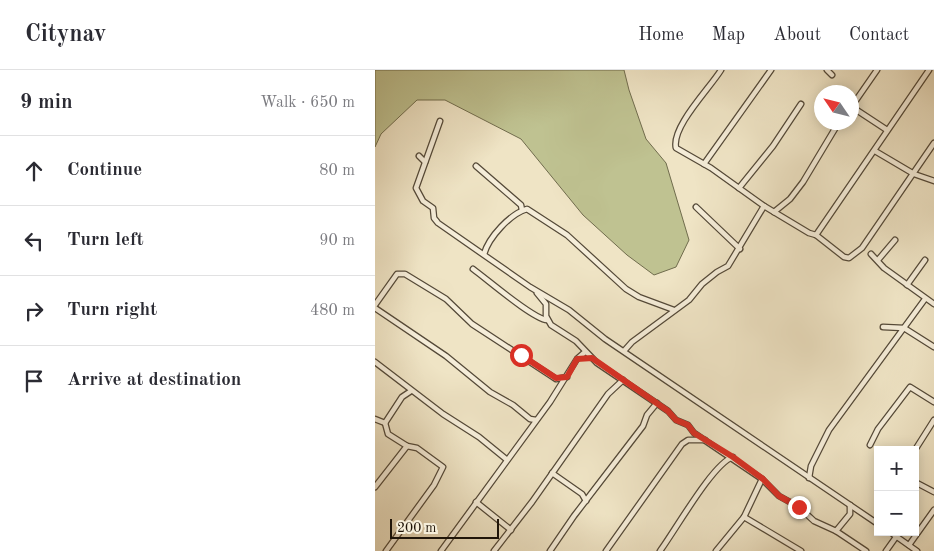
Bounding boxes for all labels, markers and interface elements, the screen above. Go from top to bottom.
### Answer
text: Citynav [25,23,106,47]
text: Home [638,26,684,44]
text: Map [712,26,745,44]
text: About [773,26,821,44]
text: Contact [849,26,909,44]
north arrow [814,85,859,130]
text: 9 min [20,92,73,113]
text: Walk · 650 m [260,95,355,111]
icon: ahead [20,157,48,185]
text: Continue [67,161,142,180]
text: 80 m [319,163,355,179]
icon: left [20,227,48,255]
text: Turn left [67,231,144,250]
text: 90 m [319,233,355,249]
icon: right [20,297,48,325]
text: Turn right [67,301,157,320]
text: 480 m [310,303,355,319]
route start [510,344,533,367]
icon: arrive [20,367,48,395]
text: Arrive at destination [67,371,241,390]
map controls [874,446,919,536]
button: + [874,446,919,491]
button: − [874,491,919,536]
route end [788,496,811,519]
scale bar [390,516,499,539]
text: 200 m [397,521,436,535]

